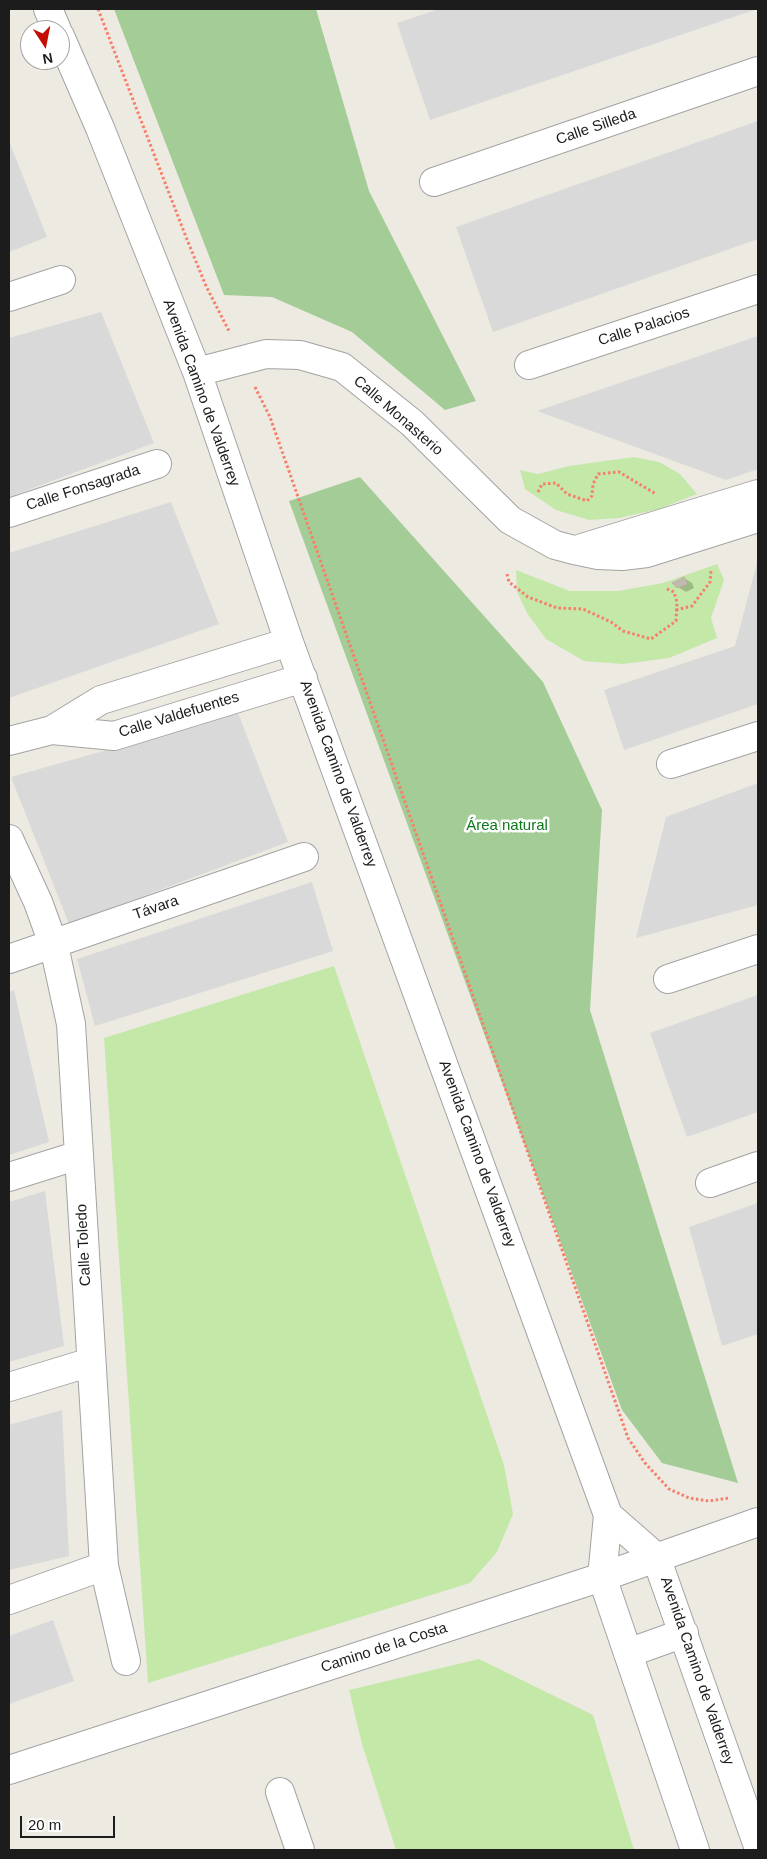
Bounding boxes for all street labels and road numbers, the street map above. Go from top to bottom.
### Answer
street label: Calle Silleda [554,105,638,149]
street label: Avenida Camino de Valderrey [159,297,243,489]
street label: Calle Palacios [596,304,692,350]
street label: Calle Monasterio [350,372,446,460]
street label: Calle Fonsagrada [24,461,142,515]
street label: Avenida Camino de Valderrey [296,678,380,870]
street label: Calle Valdefuentes [117,688,241,742]
street label: Távara [131,892,181,924]
street label: Avenida Camino de Valderrey [435,1058,519,1250]
street label: Calle Toledo [73,1203,95,1287]
street label: Avenida Camino de Valderrey [656,1575,738,1767]
street label: Camino de la Costa [319,1619,449,1677]

